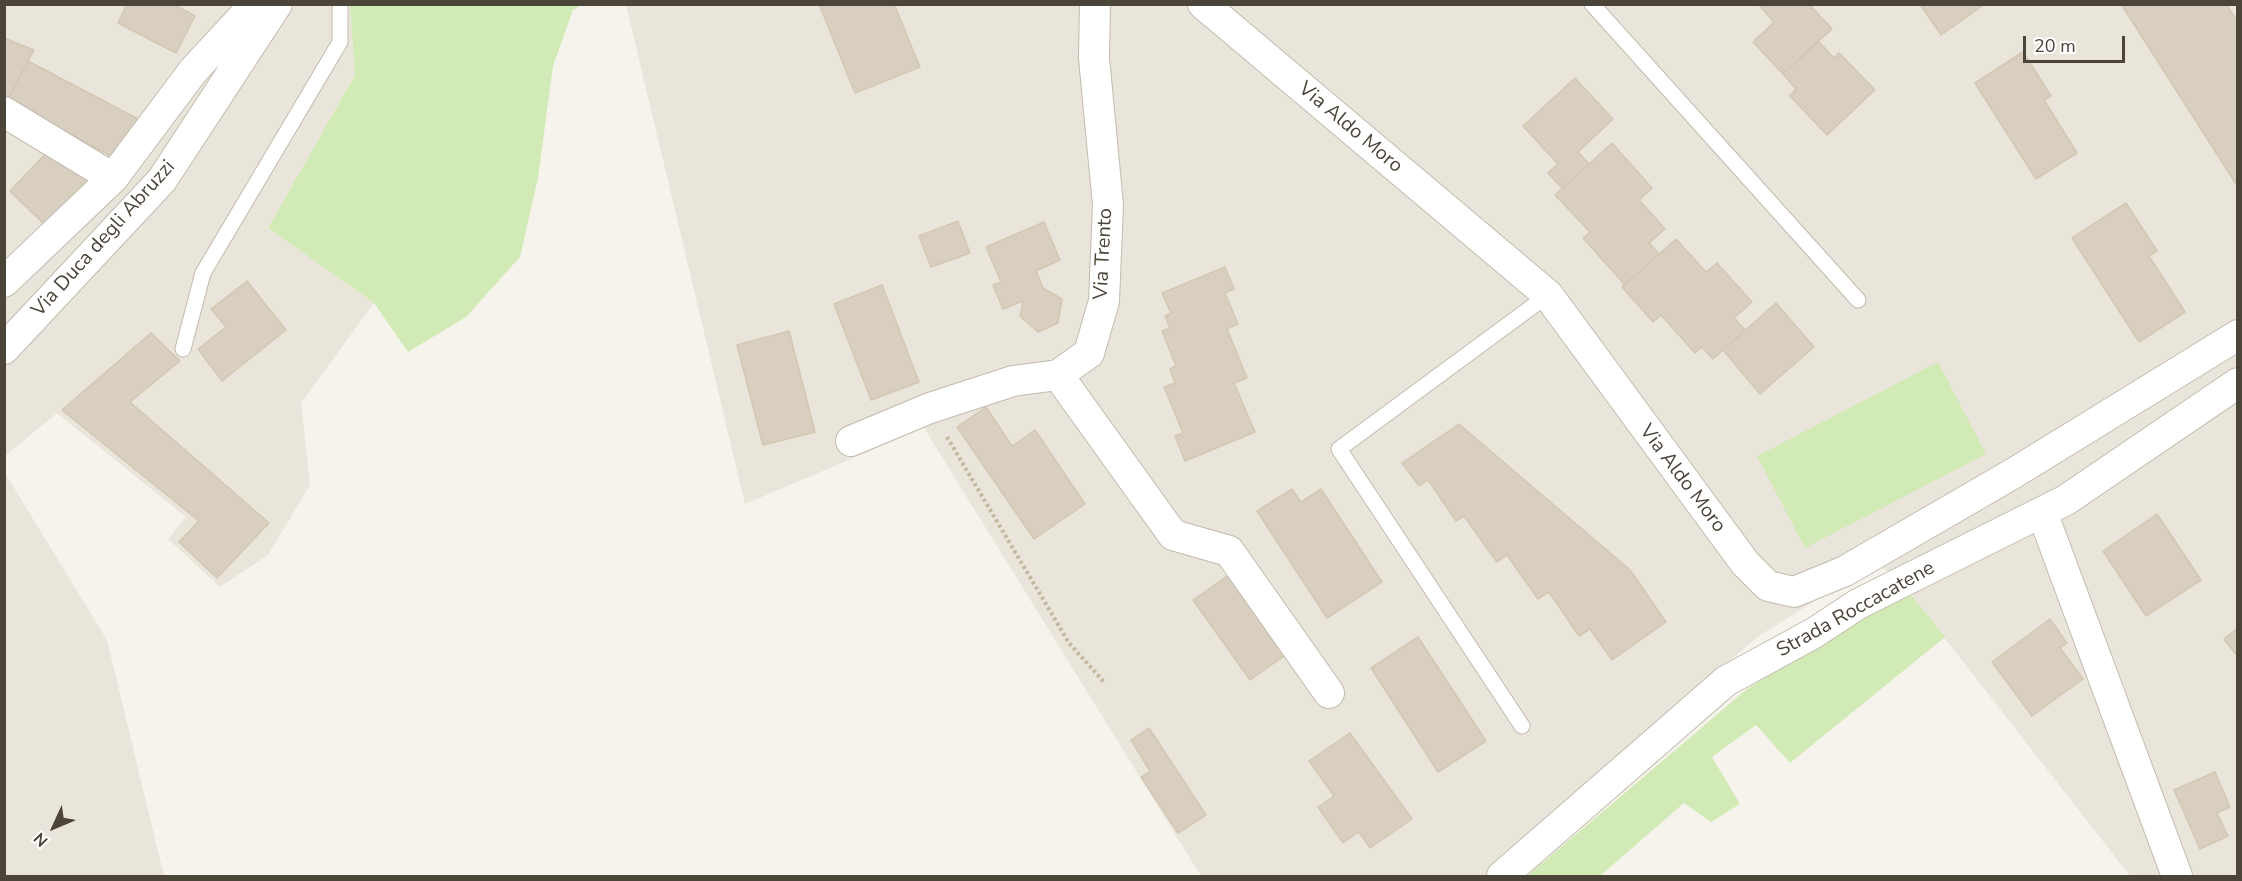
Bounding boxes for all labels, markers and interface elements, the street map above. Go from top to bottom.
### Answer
scale bar [2026,24,2128,62]
text: 20 m [2034,34,2076,58]
street label: Via Aldo Moro [1293,77,1407,179]
street label: Via Duca degli Abruzzi [27,156,181,322]
street label: Via Trento [1090,208,1118,300]
street label: Via Aldo Moro [1634,420,1730,538]
street label: Strada Roccacatene [1773,557,1939,663]
north arrow [24,797,84,857]
text: N [29,828,53,851]

